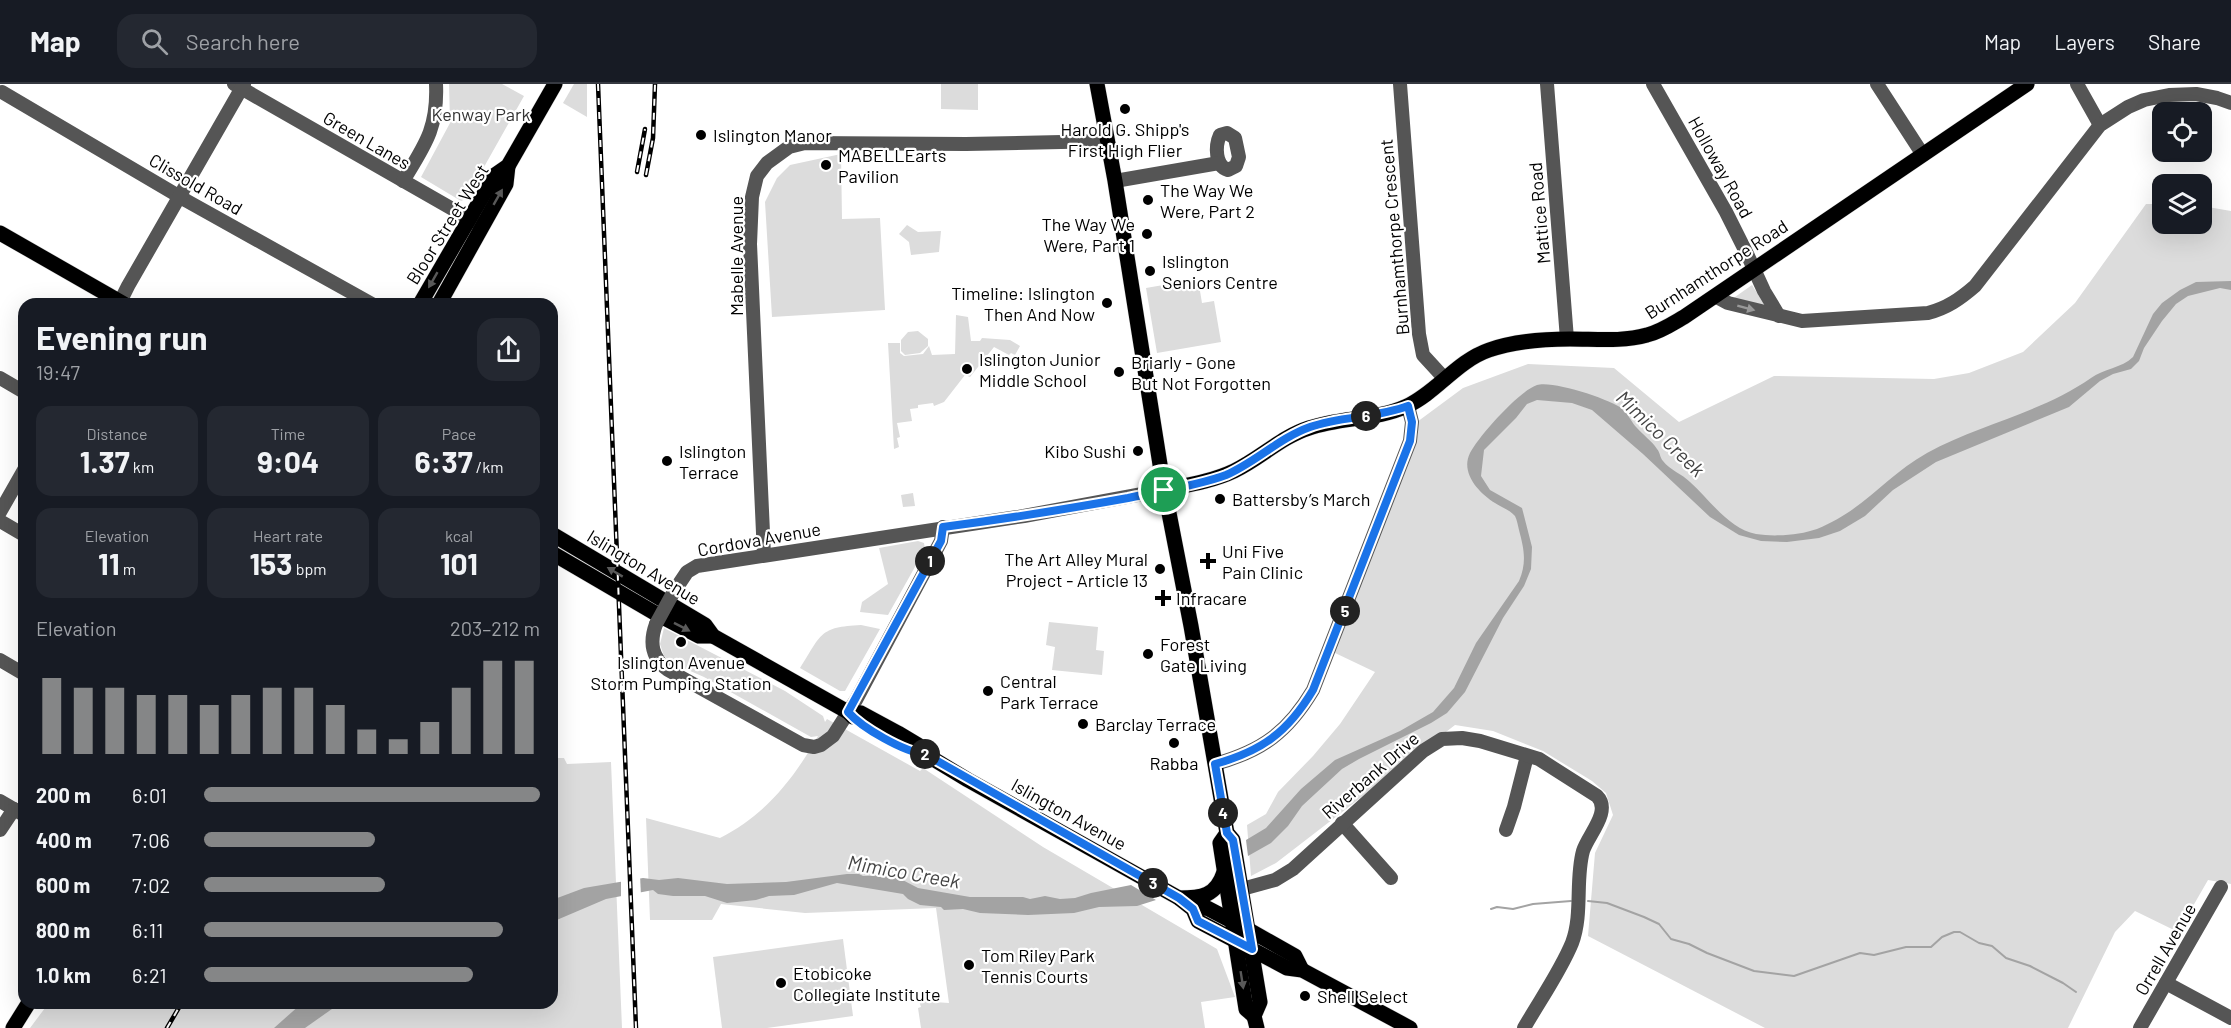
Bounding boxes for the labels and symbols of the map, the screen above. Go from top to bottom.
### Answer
marker: Harold G. Shipp's First High Flier [1118,102,1132,116]
park label: Kenway Park [432,103,531,125]
street label: Green Lanes [319,106,415,174]
street label: Holloway Road [1684,112,1758,222]
place label: Harold G. Shipp's First High Flier [1060,118,1190,161]
place label: Islington Manor [713,124,832,146]
marker: Islington Manor [694,128,708,142]
street label: Burnhamthorpe Crescent [1374,138,1414,336]
place label: MABELLEarts Pavilion [838,144,947,187]
street label: Clissold Road [146,149,246,219]
marker: MABELLEarts Pavilion [819,158,833,172]
street label: Bloor Street West [401,160,493,288]
street label: Mattice Road [1524,161,1554,265]
place label: The Way We Were, Part 2 [1160,179,1255,222]
one-way arrow [493,189,504,205]
marker: The Way We Were, Part 2 [1141,193,1155,207]
street label: Mabelle Avenue [725,196,747,316]
place label: The Way We Were, Part 1 [1042,213,1135,256]
street label: Burnhamthorpe Road [1640,215,1792,323]
marker: The Way We Were, Part 1 [1140,227,1154,241]
place label: Islington Seniors Centre [1162,250,1278,293]
marker: Islington Seniors Centre [1143,264,1157,278]
one-way arrow [428,272,439,288]
place label: Timeline: Islington Then And Now [951,282,1095,325]
marker: Timeline: Islington Then And Now [1100,296,1114,310]
one-way arrow [1737,303,1755,313]
place label: Islington Junior Middle School [979,348,1101,391]
place label: Briarly - Gone But Not Forgotten [1131,351,1271,394]
marker: Islington Junior Middle School [960,362,974,376]
marker: Briarly - Gone But Not Forgotten [1112,365,1126,379]
water label: Mimico Creek [1612,385,1710,481]
pin: 6 [1351,401,1381,431]
place label: Islington Terrace [679,440,746,483]
place label: Kibo Sushi [1044,440,1126,462]
marker: Kibo Sushi [1131,444,1145,458]
marker: Islington Terrace [660,454,674,468]
pin [1138,464,1189,515]
place label: Battersby’s March [1232,488,1370,510]
marker: Battersby’s March [1213,492,1227,506]
street label: Cordova Avenue [696,517,822,561]
street label: Islington Avenue [583,525,705,609]
place label: Uni Five Pain Clinic [1222,540,1303,583]
pin: 1 [915,546,945,576]
place label: The Art Alley Mural Project - Article 13 [1004,548,1148,591]
marker: Uni Five Pain Clinic [1199,552,1217,570]
marker: The Art Alley Mural Project - Article 13 [1153,562,1167,576]
one-way arrow [607,566,623,577]
place label: Infracare [1176,587,1247,609]
marker: Infracare [1154,589,1172,607]
pin: 5 [1330,596,1360,626]
one-way arrow [674,622,691,632]
place label: Forest Gate Living [1160,633,1247,676]
marker: Islington Avenue Storm Pumping Station [674,635,688,649]
marker: Forest Gate Living [1141,647,1155,661]
place label: Islington Avenue Storm Pumping Station [590,651,772,694]
place label: Central Park Terrace [1000,670,1099,713]
marker: Central Park Terrace [981,684,995,698]
place label: Barclay Terrace [1095,713,1216,735]
marker: Barclay Terrace [1076,717,1090,731]
street label: Riverbank Drive [1317,727,1423,823]
marker: Rabba [1167,736,1181,750]
pin: 2 [910,739,940,769]
place label: Rabba [1149,752,1199,774]
street label: Islington Avenue [1008,773,1130,855]
pin: 4 [1208,798,1238,828]
water label: Mimico Creek [846,849,962,893]
pin: 3 [1138,868,1168,898]
street label: Orrell Avenue [2130,899,2200,999]
place label: Tom Riley Park Tennis Courts [981,944,1095,987]
marker: Tom Riley Park Tennis Courts [962,958,976,972]
place label: Etobicoke Collegiate Institute [793,962,941,1005]
one-way arrow [1237,971,1246,990]
marker: Etobicoke Collegiate Institute [774,976,788,990]
place label: Shell Select [1317,985,1408,1007]
marker: Shell Select [1298,989,1312,1003]

